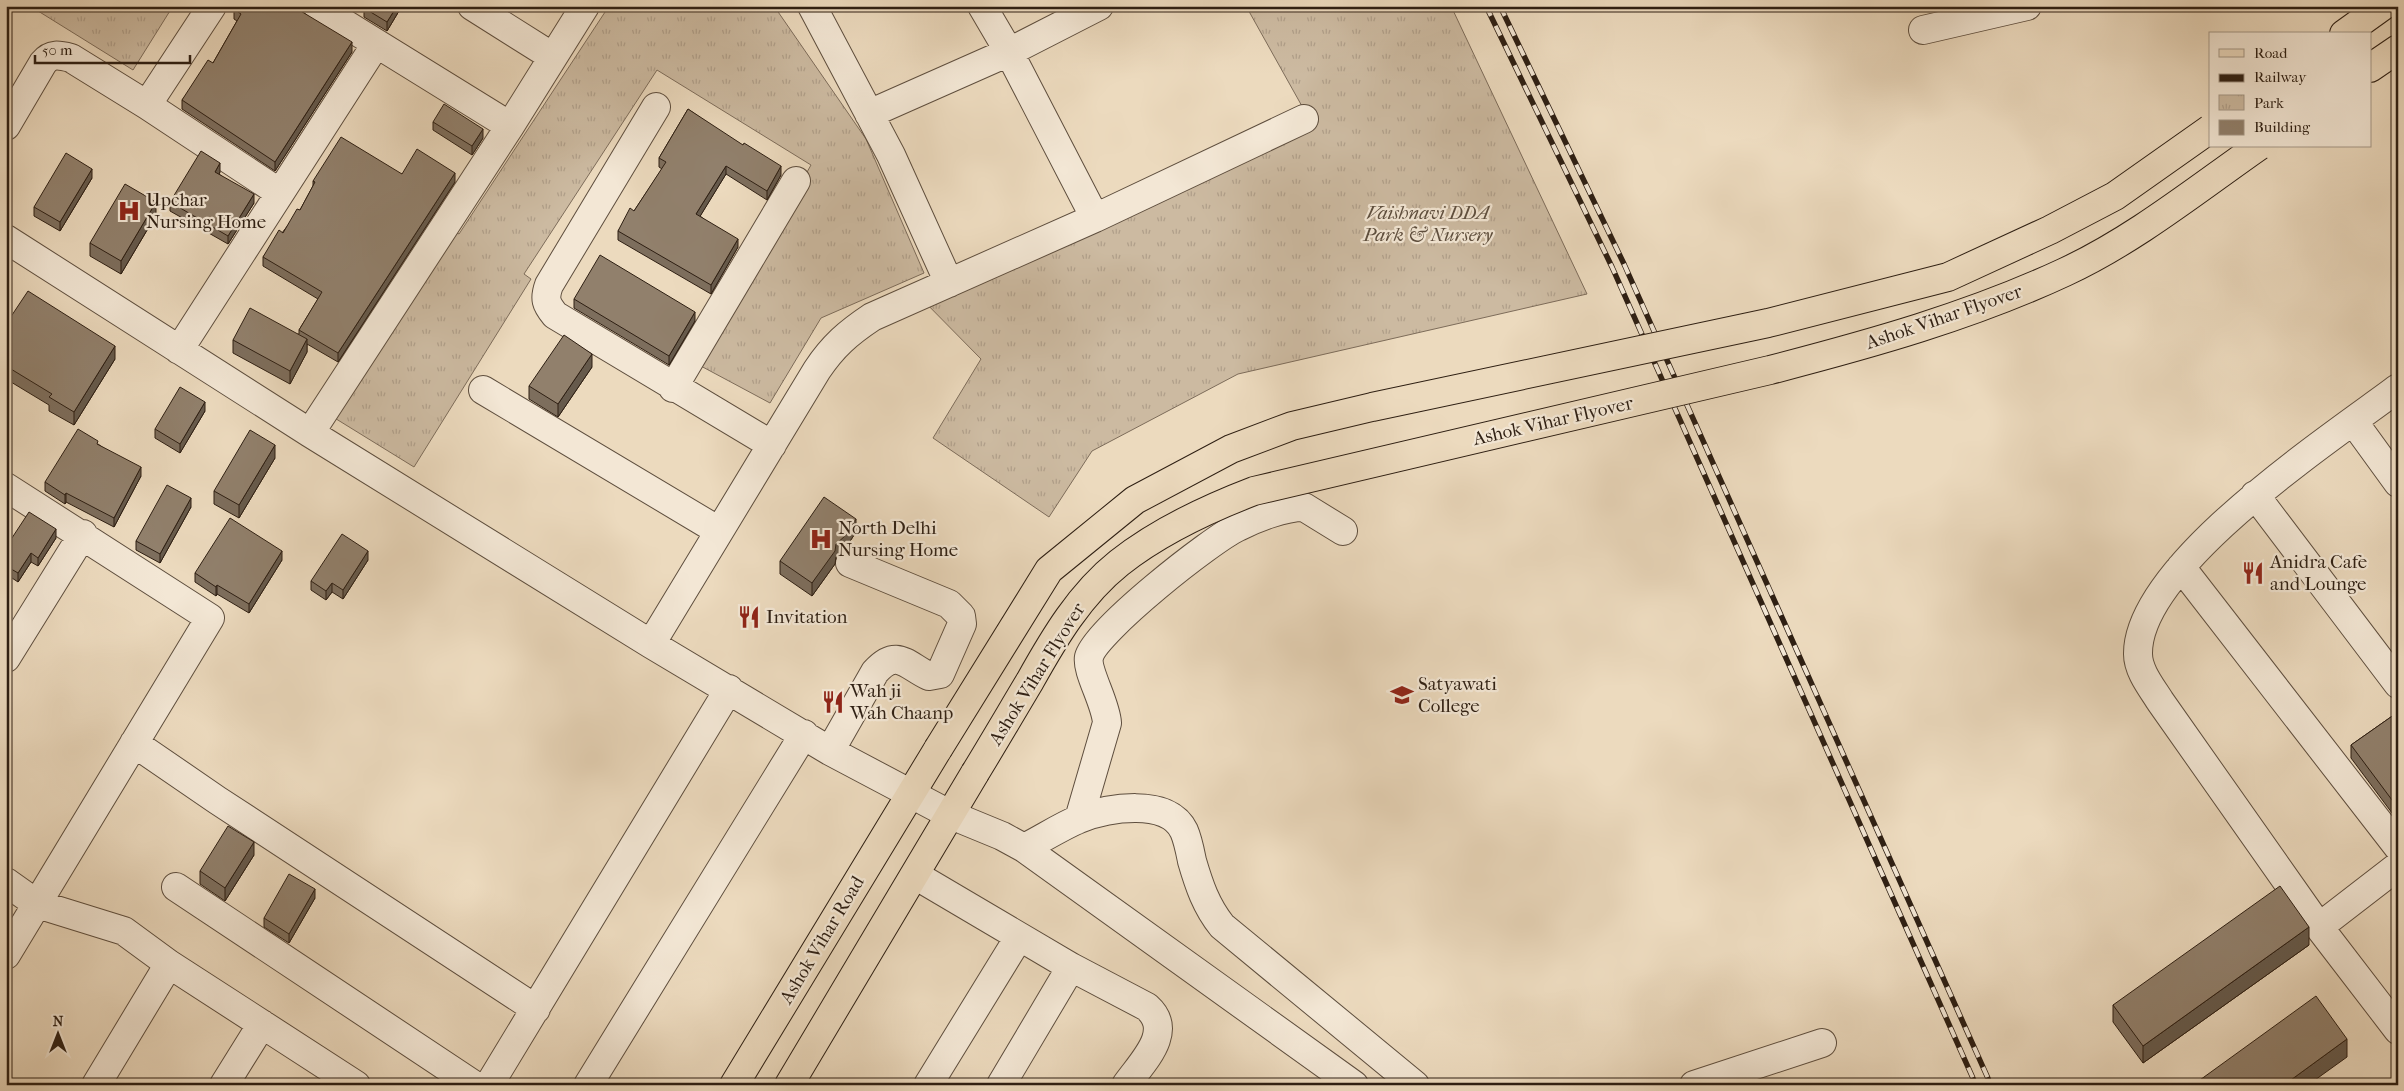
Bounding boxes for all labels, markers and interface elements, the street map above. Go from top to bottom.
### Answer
scale bar [35,32,190,64]
legend [2209,32,2372,148]
text: 50 m [42,41,73,59]
text: Road [2254,44,2288,62]
text: Railway [2254,68,2307,86]
text: Park [2254,94,2284,112]
text: Building [2254,118,2311,136]
place label: Upchar Nursing Home [146,189,266,233]
hospital icon: Upchar Nursing Home [116,198,142,224]
park label: Vaishnavi DDA Park & Nursery [1362,202,1494,246]
street label: Ashok Vihar Flyover [1862,280,2026,354]
street label: Ashok Vihar Flyover [1470,392,1636,450]
place label: North Delhi Nursing Home [838,517,958,561]
hospital icon: North Delhi Nursing Home [808,526,834,552]
place label: Anidra Cafe and Lounge [2269,551,2367,595]
restaurant icon: Anidra Cafe and Lounge [2240,560,2266,586]
street label: Ashok Vihar Flyover [984,598,1090,750]
restaurant icon: Invitation [736,604,762,630]
place label: Invitation [766,606,847,628]
place label: Satyawati College [1418,673,1497,717]
place label: Wah ji Wah Chaanp [849,680,953,724]
school or university icon: Satyawati College [1389,682,1415,708]
restaurant icon: Wah ji Wah Chaanp [820,689,846,715]
street label: Ashok Vihar Road [775,872,869,1009]
north arrow [32,1008,82,1058]
text: N [53,1013,64,1030]

